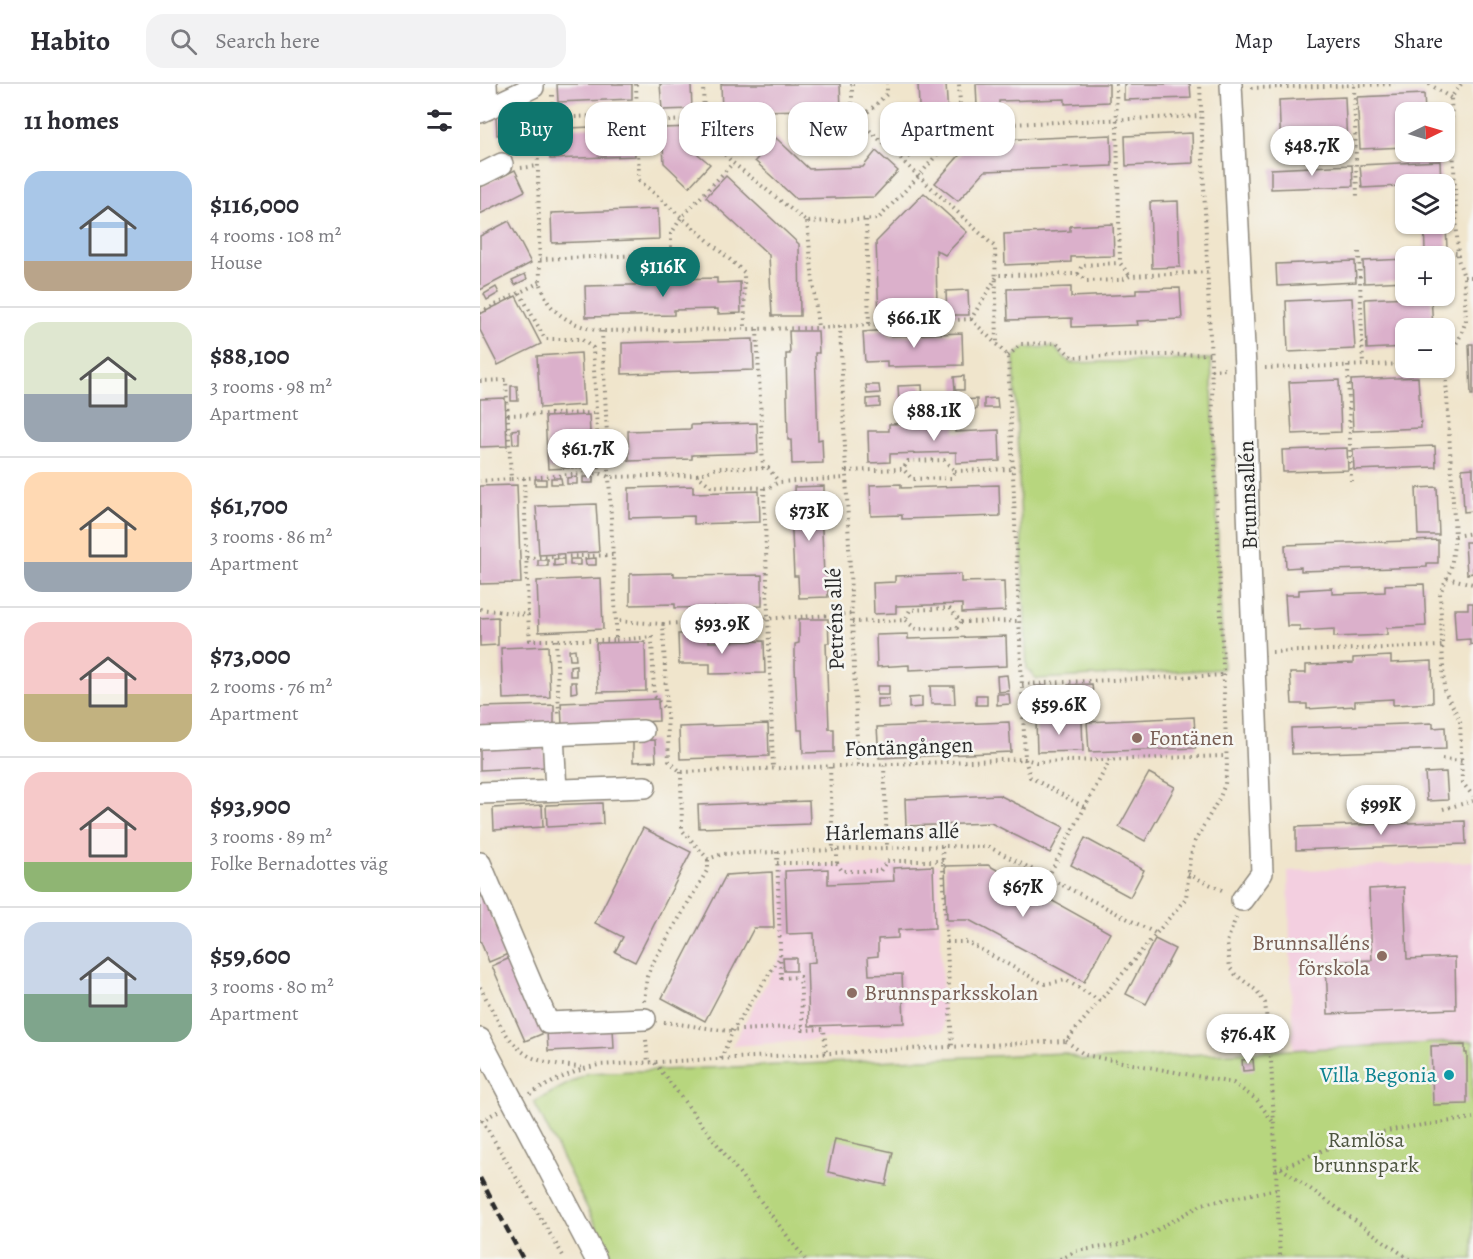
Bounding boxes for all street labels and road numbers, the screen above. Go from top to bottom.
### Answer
street label: Brunnsallén [1231,440,1265,550]
street label: Petréns allé [818,567,852,671]
street label: Fontängången [844,730,974,764]
street label: Hårlemans allé [824,816,960,848]

